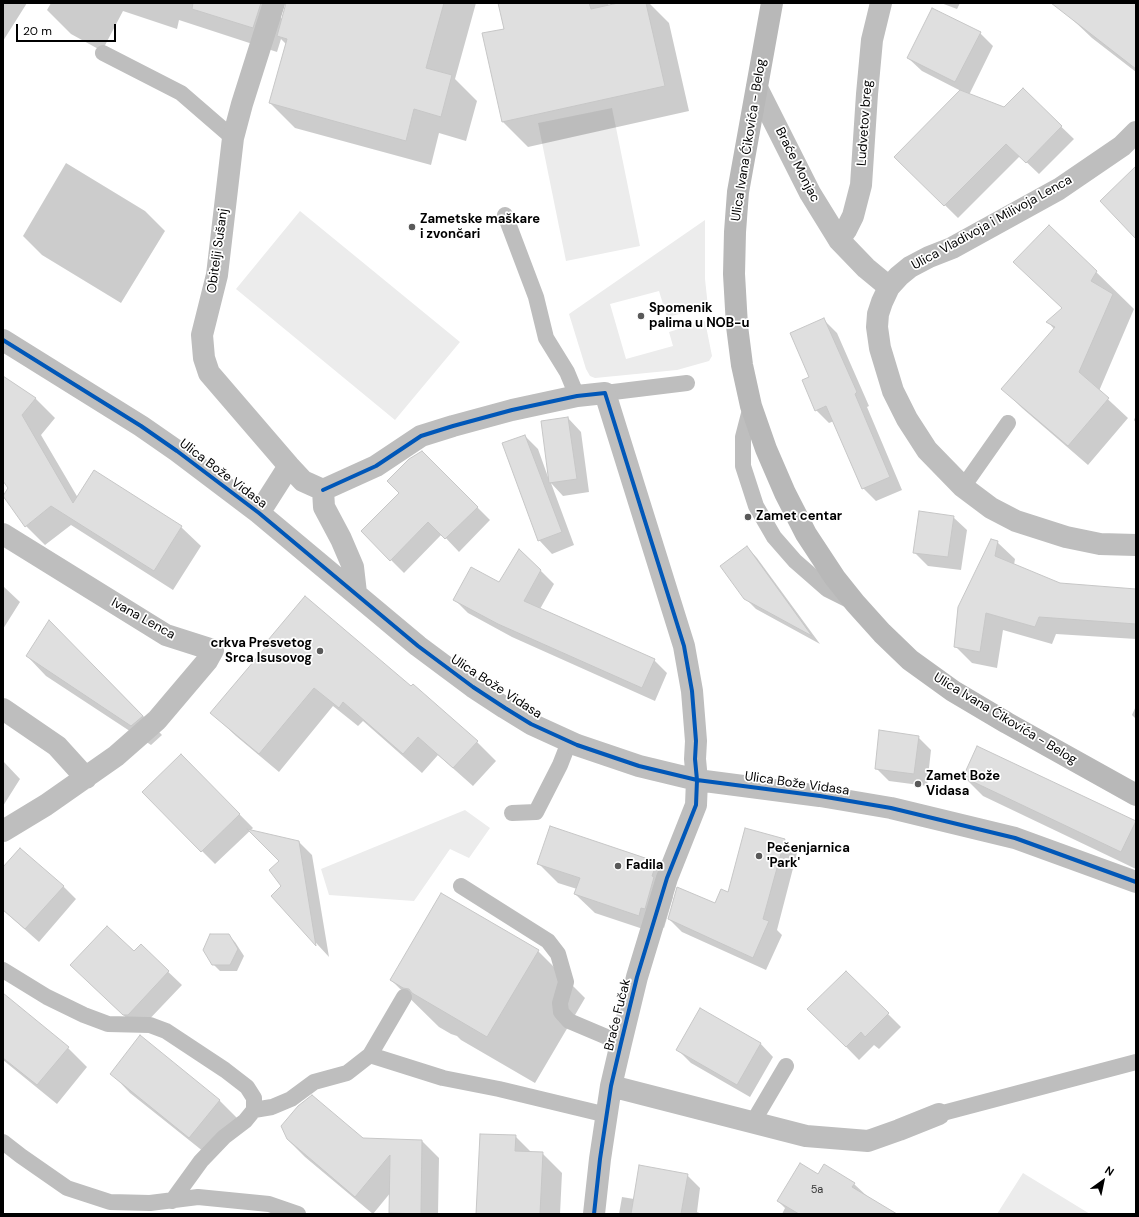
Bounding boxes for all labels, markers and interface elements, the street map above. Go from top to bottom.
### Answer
scale bar [18,16,118,42]
text: 20 m [23,23,52,39]
street label: Ulica Ivana Ćikovića - Belog [728,58,770,222]
street label: Ludvetov breg [854,80,876,166]
street label: Braće Monjac [771,125,823,205]
street label: Ulica Vladivoja i Milivoja Lenca [909,172,1075,274]
street label: Obitelji Sušanj [204,208,232,294]
place label: Zametske maškare i zvončari [420,212,540,243]
marker: Zametske maškare i zvončari [407,222,417,232]
place label: Spomenik palima u NOB-u [649,301,750,332]
marker: Spomenik palima u NOB-u [636,311,646,321]
street label: Ulica Bože Vidasa [176,436,270,512]
place label: Zamet centar [756,509,842,525]
marker: Zamet centar [743,512,753,522]
street label: Ivana Lenca [108,595,178,643]
place label: crkva Presvetog Srca Isusovog [211,636,312,667]
marker: crkva Presvetog Srca Isusovog [315,646,325,656]
street label: Ulica Bože Vidasa [448,652,544,722]
street label: Ulica Ivana Ćikovića - Belog [931,670,1079,768]
street label: Ulica Bože Vidasa [744,769,850,799]
place label: Zamet Bože Vidasa [926,769,1000,800]
marker: Zamet Bože Vidasa [913,779,923,789]
place label: Pečenjarnica 'Park' [767,841,850,872]
marker: Pečenjarnica 'Park' [754,851,764,861]
place label: Fadila [626,858,663,874]
marker: Fadila [613,861,623,871]
street label: Braće Fučak [602,977,634,1053]
north arrow [1083,1161,1123,1201]
text: N [1102,1163,1117,1179]
house number: 5a [811,1183,823,1197]

